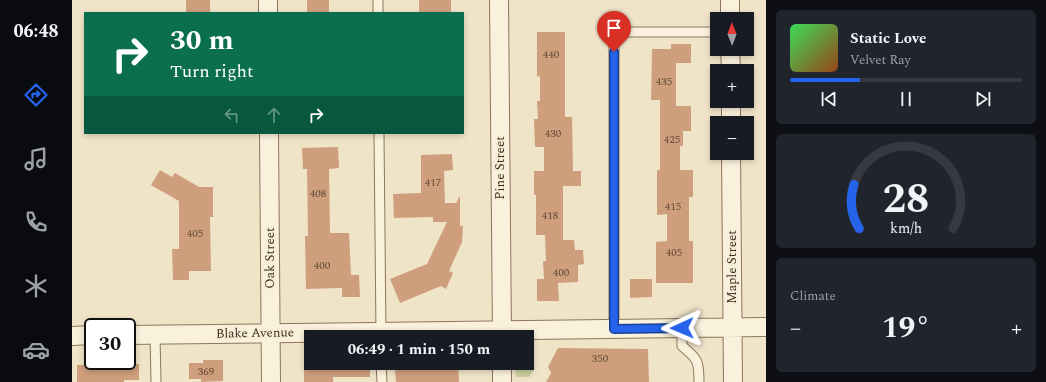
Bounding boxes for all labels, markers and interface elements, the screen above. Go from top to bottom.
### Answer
pin [597,11,631,52]
north arrow [710,12,754,56]
map controls [710,12,754,160]
icon: arrive [603,17,625,39]
text: 06:48 [13,18,59,45]
text: 30 m [170,19,234,62]
text: Static Love [850,27,926,50]
icon: right [104,28,156,80]
house number: 440 [543,46,560,63]
text: Velvet Ray [850,50,911,70]
text: Turn right [170,58,253,85]
button: + [710,64,754,108]
house number: 435 [656,73,672,90]
icon: directions [22,81,50,109]
icon: previous [818,88,840,110]
icon: pause [895,88,917,110]
icon: next [972,88,994,110]
icon: left [221,104,243,126]
icon: ahead [263,104,285,126]
icon: right [305,104,327,126]
button: − [710,116,754,160]
house number: 430 [545,125,562,142]
house number: 425 [664,131,680,148]
street label: Pine Street [490,136,510,200]
icon: music [22,145,50,173]
text: 28 [883,168,929,231]
house number: 417 [425,174,442,191]
house number: 408 [310,185,327,202]
house number: 415 [665,198,681,215]
house number: 418 [542,207,559,224]
icon: phone [22,208,50,236]
text: km/h [890,218,922,240]
house number: 405 [187,225,203,242]
street label: Oak Street [260,227,280,289]
street label: Maple Street [722,230,742,304]
house number: 405 [666,244,682,261]
house number: 400 [314,257,331,274]
house number: 400 [553,264,570,281]
icon: climate [22,272,50,300]
text: Climate [790,286,836,306]
text: 19° [882,305,930,351]
position arrow [661,307,703,349]
text: − [790,312,801,345]
text: + [1011,312,1022,345]
speed limit sign: 30 [84,318,136,370]
street label: Blake Avenue [216,322,294,344]
icon: car [22,336,50,364]
text: 06:49 · 1 min · 150 m [348,338,490,361]
house number: 350 [592,350,609,367]
house number: 369 [198,363,215,380]

